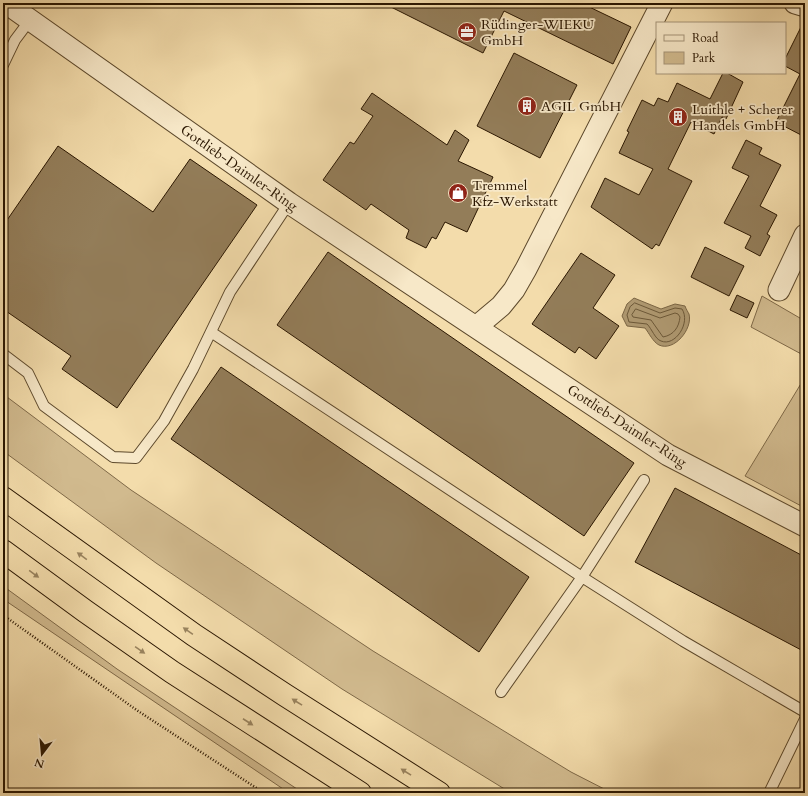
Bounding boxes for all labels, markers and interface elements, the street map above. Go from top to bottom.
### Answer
place label: Rüdinger-WIEKU GmbH [481,15,595,50]
office icon: Rüdinger-WIEKU GmbH [456,21,478,43]
legend [656,22,786,74]
text: Road [692,30,719,46]
text: Park [692,50,716,66]
building icon: AGIL GmbH [516,95,538,117]
place label: AGIL GmbH [541,97,621,116]
place label: Luithle + Scherer Handels GmbH [692,100,794,135]
building icon: Luithle + Scherer Handels GmbH [667,106,689,128]
street label: Gottlieb-Daimler-Ring [177,120,302,216]
place label: Tremmel Kfz-Werkstatt [472,176,558,211]
shop icon: Tremmel Kfz-Werkstatt [447,182,469,204]
street label: Gottlieb-Daimler-Ring [564,380,691,472]
one-way arrow [77,552,87,560]
one-way arrow [29,570,40,578]
one-way arrow [183,627,193,635]
one-way arrow [135,646,145,654]
one-way arrow [291,699,303,706]
one-way arrow [243,718,253,726]
north arrow [22,734,62,774]
text: N [32,754,46,772]
one-way arrow [401,768,411,776]

